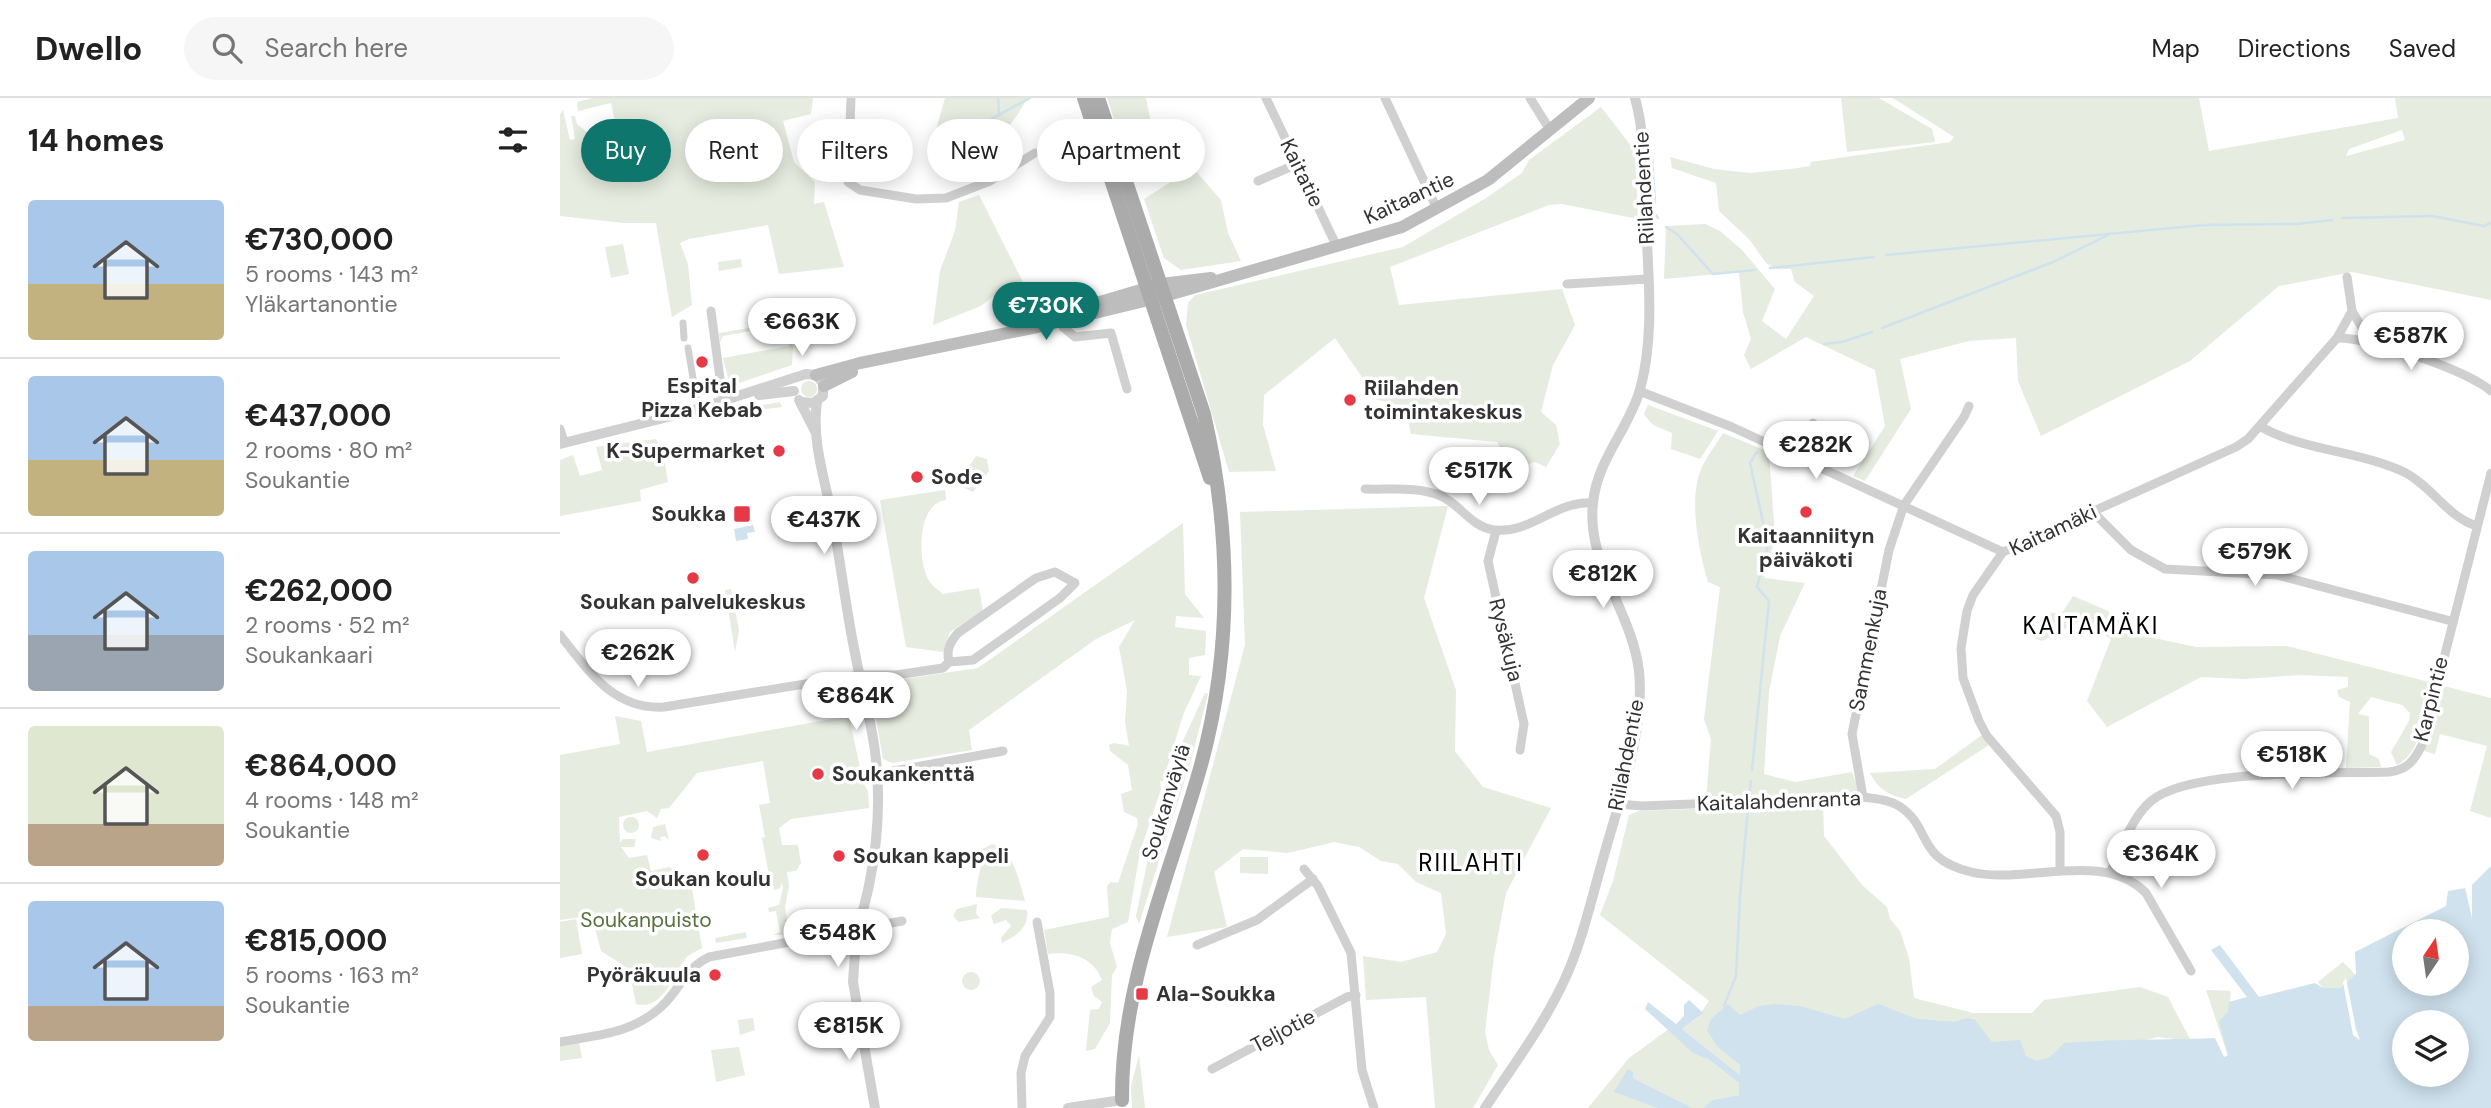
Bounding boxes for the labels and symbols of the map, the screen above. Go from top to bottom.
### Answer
street label: Riilahdentie [1627,131,1661,245]
street label: Kaitatie [1273,134,1331,212]
street label: Kaitaantie [1359,165,1459,231]
pin: €730K [997,282,1095,342]
pin: €663K [753,299,851,358]
pin: €587K [2362,313,2460,372]
marker: Espital Pizza Kebab [694,354,710,370]
place label: Espital Pizza Kebab [641,372,763,424]
place label: Riilahden toimintakeskus [1364,374,1523,426]
marker: Riilahden toimintakeskus [1342,392,1358,408]
pin: €282K [1767,422,1865,481]
place label: K-Supermarket [606,437,765,465]
marker: K-Supermarket [771,443,787,459]
pin: €517K [1430,448,1528,507]
place label: Sode [931,463,983,491]
marker: Sode [909,469,925,485]
pin: €437K [775,496,873,556]
street label: Kaitamäki [2005,498,2101,562]
place label: Soukka [651,500,726,528]
marker: Soukka [732,504,752,524]
marker: Kaitaanniityn päiväkoti [1798,504,1814,520]
place label: Kaitaanniityn päiväkoti [1738,522,1874,574]
pin: €579K [2206,528,2304,588]
pin: €812K [1554,550,1652,610]
marker: Soukan palvelukeskus [685,570,701,586]
street label: Sammenkuja [1842,586,1894,714]
place label: Soukan palvelukeskus [580,588,806,616]
street label: Rysäkuja [1482,596,1530,684]
district label: KAITAMÄKI [2023,610,2159,641]
pin: €262K [589,630,687,689]
street label: Karpintie [2407,654,2455,744]
pin: €864K [807,672,905,732]
street label: Riilahdentie [1601,697,1651,813]
pin: €518K [2243,732,2341,791]
street label: Soukanväylä [1135,741,1197,863]
place label: Soukankenttä [832,760,975,788]
marker: Soukankenttä [810,766,826,782]
street label: Kaitalahdenranta [1696,784,1862,818]
pin: €364K [2112,830,2210,890]
place label: Soukan kappeli [853,842,1009,870]
marker: Soukan koulu [695,847,711,863]
district label: RIILAHTI [1418,847,1524,878]
marker: Soukan kappeli [831,848,847,864]
place label: Soukan koulu [635,865,771,893]
park label: Soukanpuisto [580,906,712,934]
pin: €548K [789,910,887,969]
north arrow [2392,919,2469,996]
place label: Pyöräkuula [587,961,701,989]
marker: Pyöräkuula [707,967,723,983]
place label: Ala-Soukka [1156,980,1276,1008]
marker: Ala-Soukka [1134,986,1150,1002]
pin: €815K [800,1002,898,1062]
street label: Teljotie [1246,1002,1320,1060]

